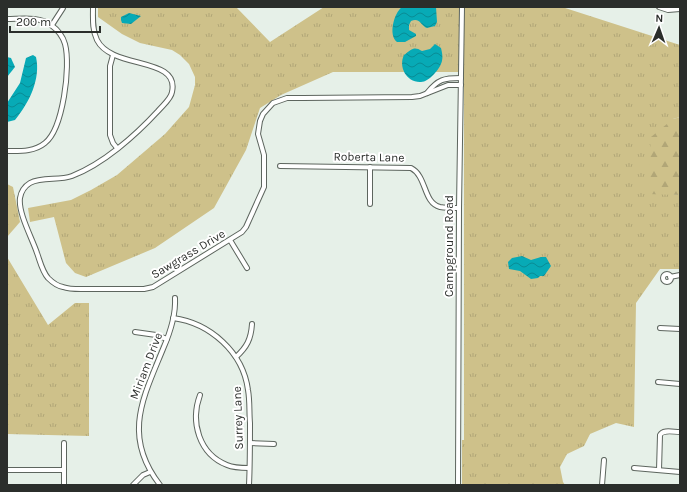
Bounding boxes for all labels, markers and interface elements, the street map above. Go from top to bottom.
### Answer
scale bar [10,8,100,34]
north arrow [639,8,679,48]
text: N [655,12,664,25]
text: 200 m [16,15,51,29]
street label: Roberta Lane [333,149,405,165]
street label: Campground Road [442,195,456,297]
street label: Sawgrass Drive [148,226,228,282]
street label: Miriam Drive [127,331,165,401]
street label: Surrey Lane [230,386,246,450]

